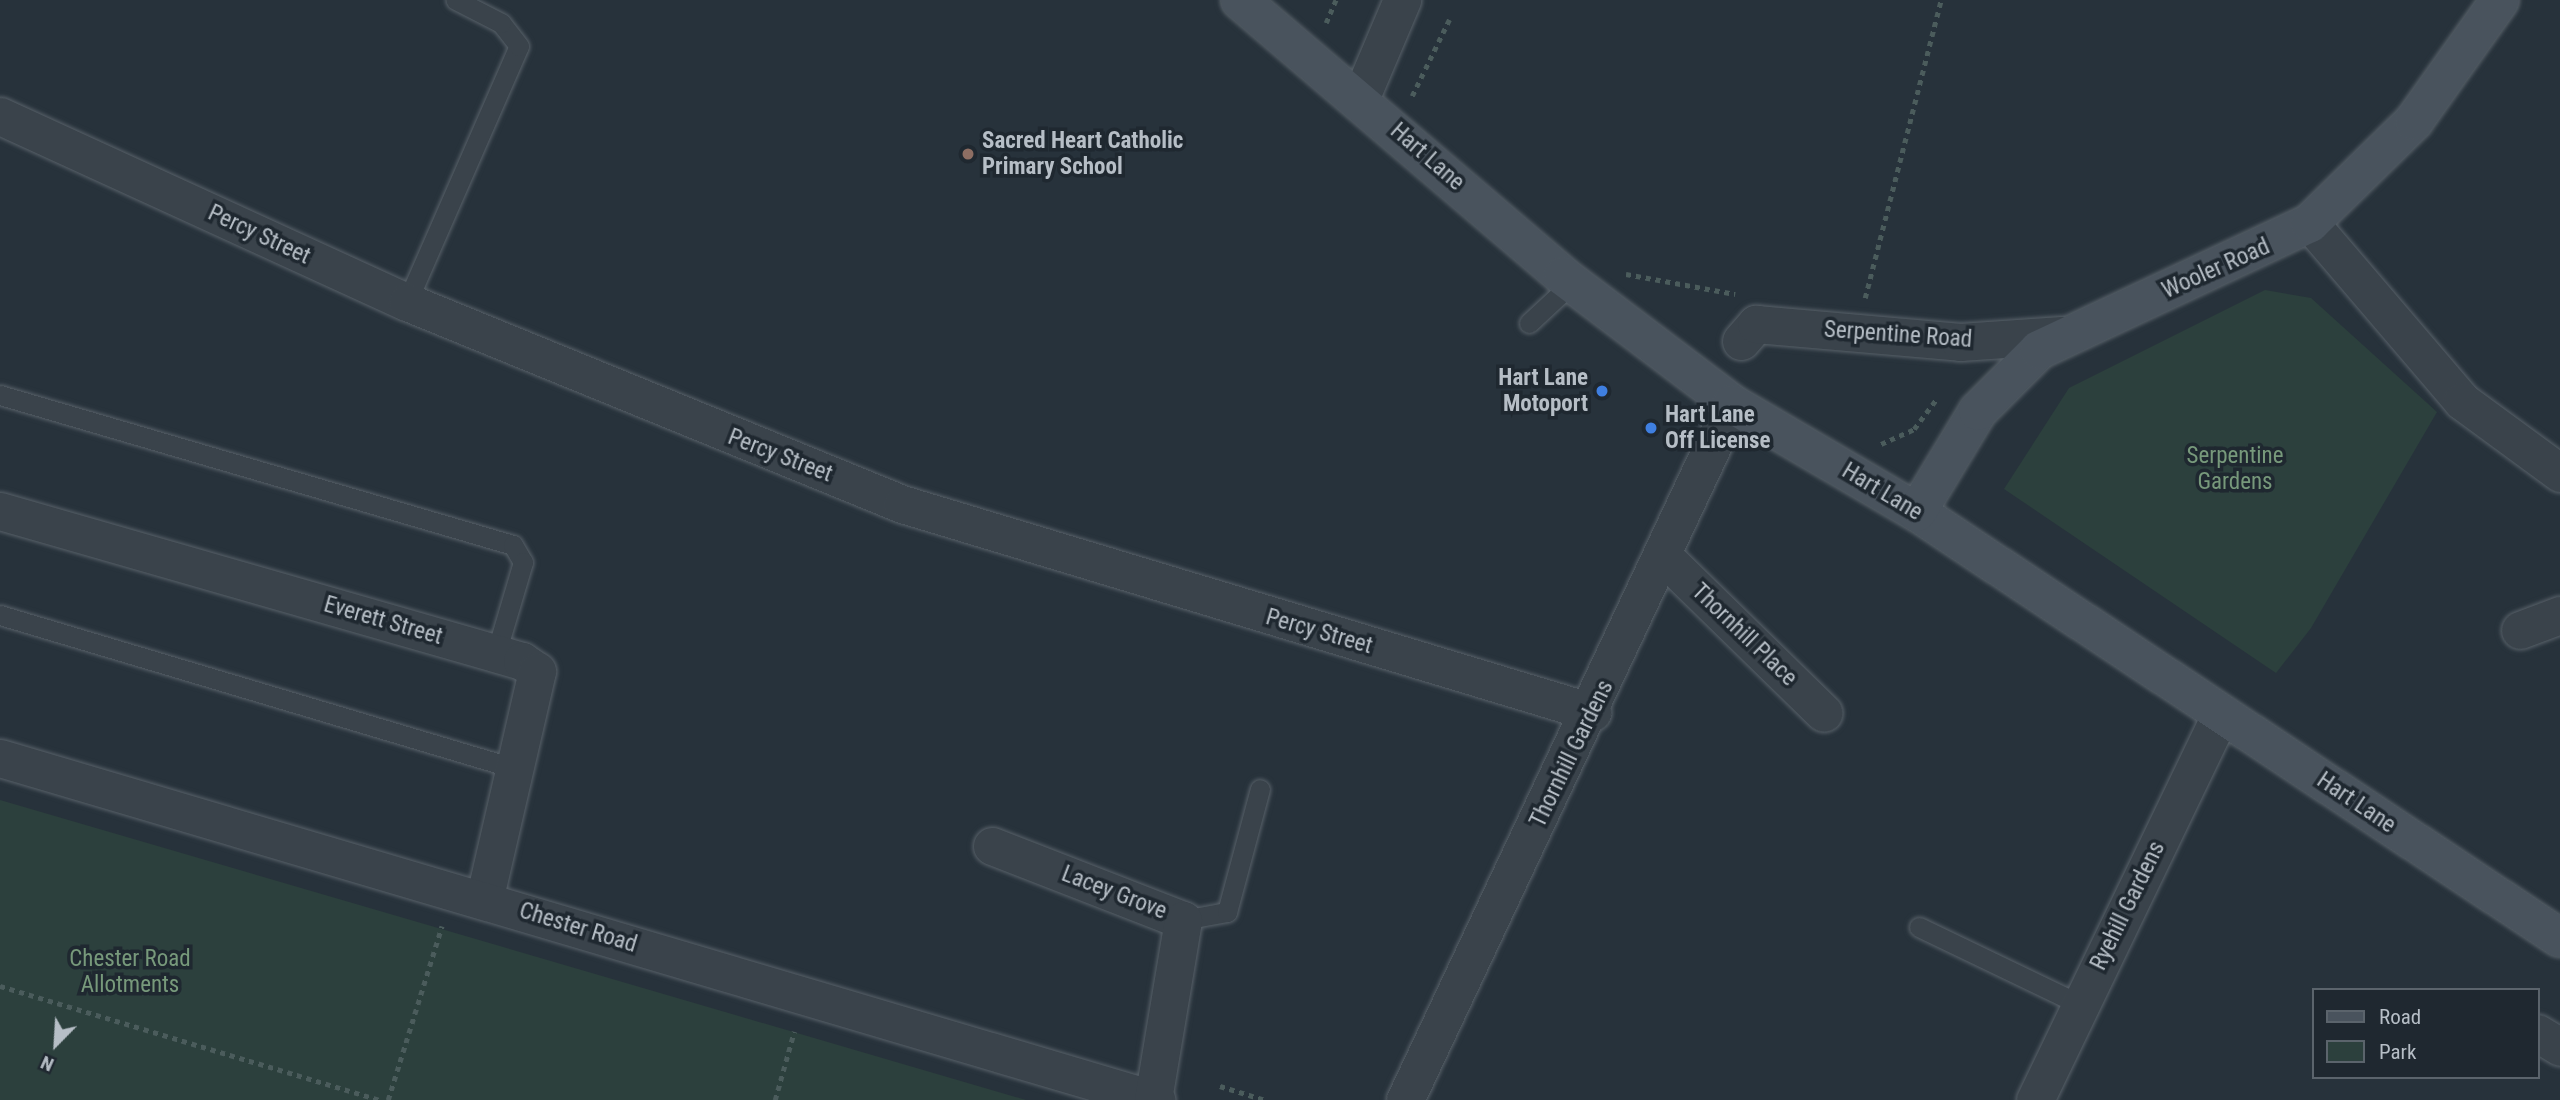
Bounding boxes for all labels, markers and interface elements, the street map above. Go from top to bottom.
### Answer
street label: Hart Lane [1384,117,1470,197]
place label: Sacred Heart Catholic Primary School [982,127,1183,181]
marker: Sacred Heart Catholic Primary School [960,146,976,162]
street label: Percy Street [204,199,314,271]
street label: Wooler Road [2158,233,2274,305]
street label: Serpentine Road [1823,316,1973,354]
place label: Hart Lane Motoport [1498,364,1588,418]
marker: Hart Lane Motoport [1594,383,1610,399]
place label: Hart Lane Off License [1665,401,1770,455]
marker: Hart Lane Off License [1643,420,1659,436]
street label: Percy Street [724,423,836,489]
park label: Serpentine Gardens [2187,442,2283,496]
street label: Hart Lane [1837,457,1927,527]
street label: Thornhill Place [1686,578,1802,692]
street label: Everett Street [321,591,445,651]
street label: Percy Street [1263,604,1375,660]
street label: Thornhill Gardens [1524,676,1620,832]
street label: Hart Lane [2311,767,2401,839]
street label: Ryehill Gardens [2085,837,2171,975]
street label: Lacey Grove [1058,860,1170,926]
street label: Chester Road [516,897,640,959]
park label: Chester Road Allotments [69,945,191,999]
legend [2312,988,2539,1079]
text: Road [2379,1005,2421,1029]
north arrow [21,1009,91,1079]
text: Park [2379,1040,2416,1064]
text: N [37,1051,57,1077]

